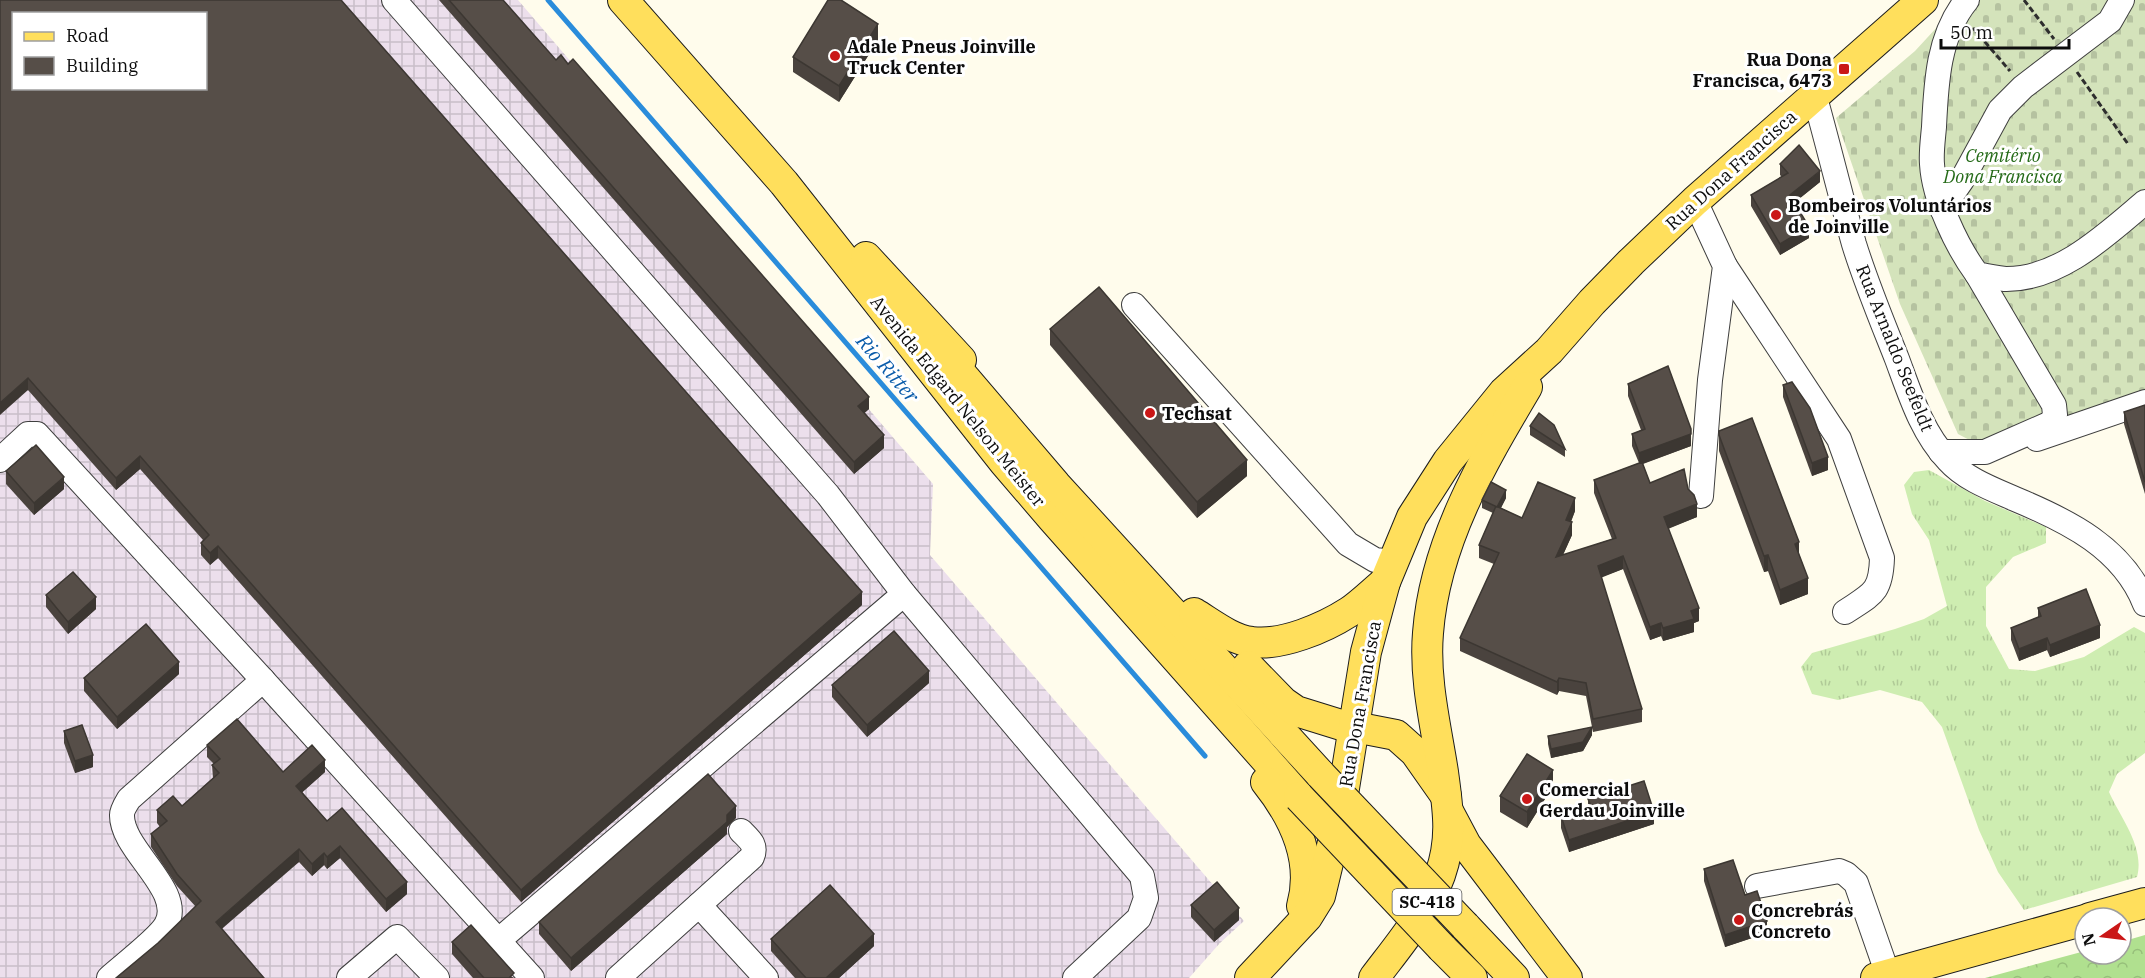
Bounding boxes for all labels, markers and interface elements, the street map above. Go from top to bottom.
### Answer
legend [12,12,207,90]
scale bar [1941,12,2068,50]
text: 50 m [1950,21,1993,44]
text: Road [66,24,109,47]
place label: Adale Pneus Joinville Truck Center [847,35,1036,79]
place label: Rua Dona Francisca, 6473 [1693,48,1832,92]
marker: Adale Pneus Joinville Truck Center [828,49,842,63]
text: Building [66,54,138,77]
marker: Rua Dona Francisca, 6473 [1837,62,1851,76]
street label: Rua Dona Francisca [1661,105,1801,235]
park label: Cemitério Dona Francisca [1942,144,2063,188]
place label: Bombeiros Voluntários de Joinville [1788,194,1992,238]
marker: Bombeiros Voluntários de Joinville [1769,208,1783,222]
street label: Rua Arnaldo Seefeldt [1851,261,1939,435]
street label: Avenida Edgard Nelson Meister [866,291,1050,511]
water label: Rio Ritter [850,327,926,409]
place label: Techsat [1162,402,1232,425]
marker: Techsat [1143,406,1157,420]
street label: Rua Dona Francisca [1334,619,1386,789]
place label: Comercial Gerdau Joinville [1539,778,1685,822]
marker: Comercial Gerdau Joinville [1520,792,1534,806]
road number: SC-418 [1392,889,1462,915]
place label: Concrebrás Concreto [1751,899,1853,943]
north arrow [2073,906,2133,966]
marker: Concrebrás Concreto [1732,913,1746,927]
text: N [2077,931,2100,948]

